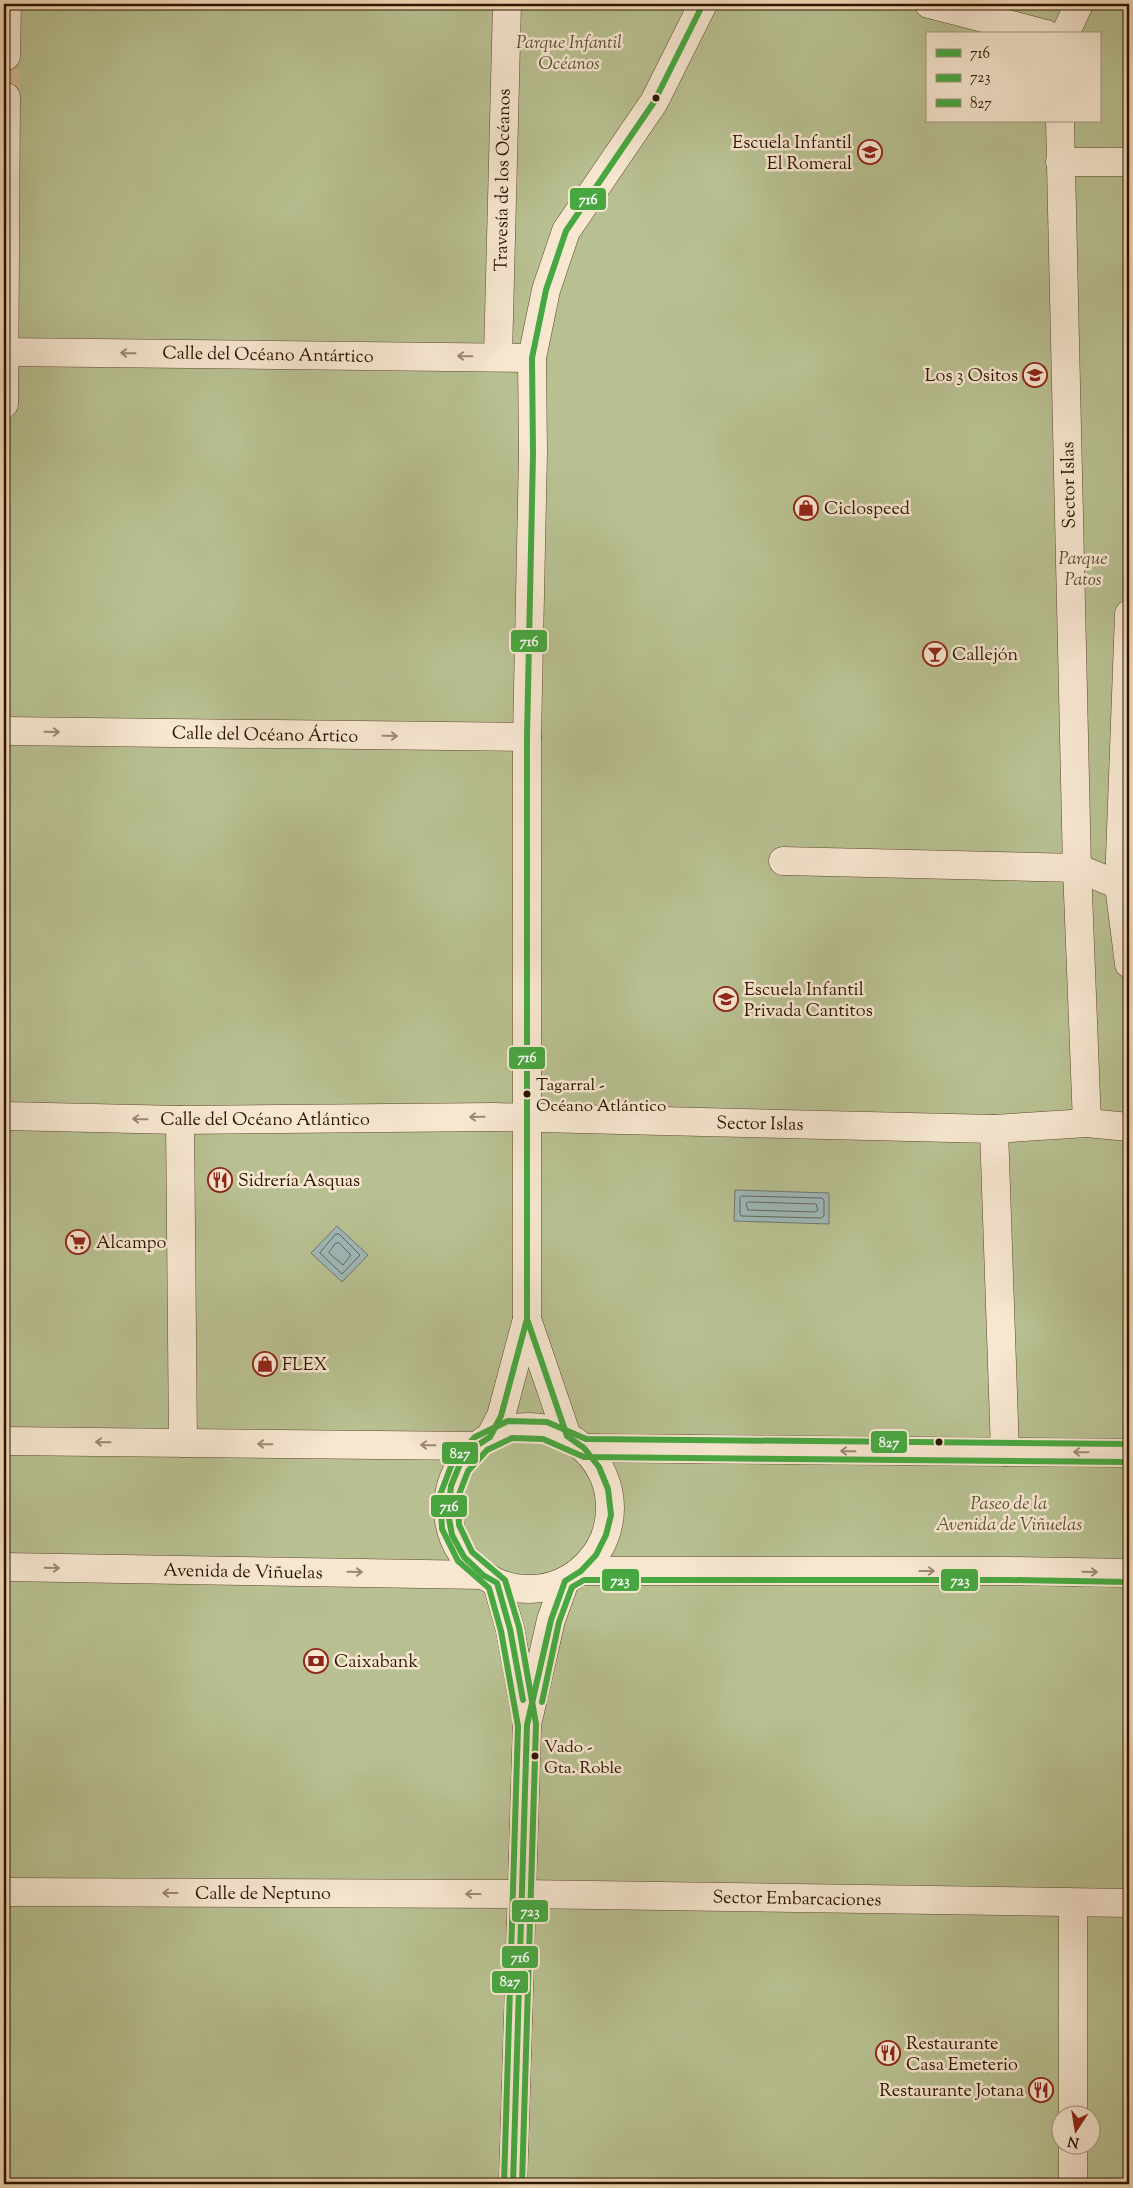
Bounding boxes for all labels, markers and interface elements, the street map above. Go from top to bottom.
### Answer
park label: Parque Infantil Océanos [516,31,622,78]
legend [926,32,1100,122]
text: 716 [970,44,990,65]
text: 723 [970,68,990,89]
street label: Travesía de los Océanos [489,88,519,272]
unlabelled marker [651,93,661,103]
text: 827 [970,94,992,115]
place label: Escuela Infantil El Romeral [732,131,852,178]
school or university icon: Escuela Infantil El Romeral [857,139,883,165]
line badge: 716 [569,187,607,211]
text: 716 [579,191,597,211]
street label: Calle del Océano Antártico [162,341,374,371]
one-way arrow [120,348,136,358]
one-way arrow [458,351,474,361]
school or university icon: Los 3 Ositos [1022,362,1048,388]
place label: Los 3 Ositos [925,364,1018,390]
street label: Sector Islas [1056,441,1084,529]
shop icon: Ciclospeed [793,495,819,521]
place label: Ciclospeed [824,497,910,523]
park label: Parque Patos [1058,547,1108,594]
line badge: 716 [510,629,548,653]
text: 716 [520,633,538,653]
bar icon: Callejón [922,641,948,667]
place label: Callejón [952,643,1019,669]
street label: Calle del Océano Ártico [172,721,358,751]
one-way arrow [44,727,60,737]
one-way arrow [382,731,398,741]
place label: Escuela Infantil Privada Cantitos [744,978,873,1025]
school or university icon: Escuela Infantil Privada Cantitos [713,986,739,1012]
line badge: 716 [508,1046,546,1070]
text: 716 [518,1049,536,1069]
place label: Tagarral - Océano Atlántico [536,1074,666,1119]
marker: Tagarral - Océano Atlántico [522,1089,532,1099]
street label: Calle del Océano Atlántico [160,1108,370,1134]
street label: Sector Islas [716,1111,804,1139]
one-way arrow [469,1113,485,1122]
one-way arrow [132,1114,148,1124]
restaurant icon: Sidrería Asquas [207,1167,233,1193]
place label: Sidrería Asquas [238,1169,360,1195]
supermarket icon: Alcampo [65,1229,91,1255]
place label: Alcampo [96,1231,167,1257]
shop icon: FLEX [252,1351,278,1377]
place label: FLEX [282,1353,328,1379]
line badge: 827 [870,1430,908,1454]
text: 827 [879,1434,900,1454]
one-way arrow [95,1437,112,1447]
unlabelled marker [934,1437,944,1447]
one-way arrow [257,1439,274,1449]
one-way arrow [420,1441,436,1450]
line badge: 827 [441,1441,479,1465]
text: 827 [450,1445,471,1465]
one-way arrow [840,1446,856,1455]
one-way arrow [1073,1447,1089,1457]
park label: Paseo de la Avenida de Viñuelas [936,1492,1082,1539]
line badge: 716 [430,1494,468,1518]
text: 716 [440,1498,458,1518]
street label: Avenida de Viñuelas [163,1559,323,1587]
one-way arrow [44,1563,60,1572]
one-way arrow [918,1566,935,1576]
one-way arrow [346,1567,363,1577]
line badge: 723 [601,1568,640,1592]
line badge: 723 [940,1568,979,1592]
one-way arrow [1081,1568,1097,1577]
text: 723 [610,1572,630,1592]
text: 723 [950,1572,970,1592]
bank icon: Caixabank [303,1648,329,1674]
place label: Caixabank [334,1650,418,1676]
place label: Vado - Gta. Roble [544,1736,622,1781]
marker: Vado - Gta. Roble [530,1751,540,1761]
street label: Calle de Neptuno [195,1882,331,1908]
street label: Sector Embarcaciones [712,1886,882,1914]
one-way arrow [163,1888,179,1898]
one-way arrow [465,1889,482,1899]
line badge: 723 [511,1899,549,1923]
text: 723 [520,1903,540,1923]
line badge: 716 [501,1945,539,1969]
text: 716 [511,1949,529,1969]
line badge: 827 [491,1970,529,1994]
text: 827 [500,1973,521,1993]
place label: Restaurante Casa Emeterio [906,2032,1018,2079]
restaurant icon: Restaurante Casa Emeterio [875,2040,901,2066]
restaurant icon: Restaurante Jotana [1028,2077,1054,2103]
place label: Restaurante Jotana [879,2079,1024,2105]
north arrow [1050,2106,1100,2156]
text: N [1066,2130,1081,2152]

